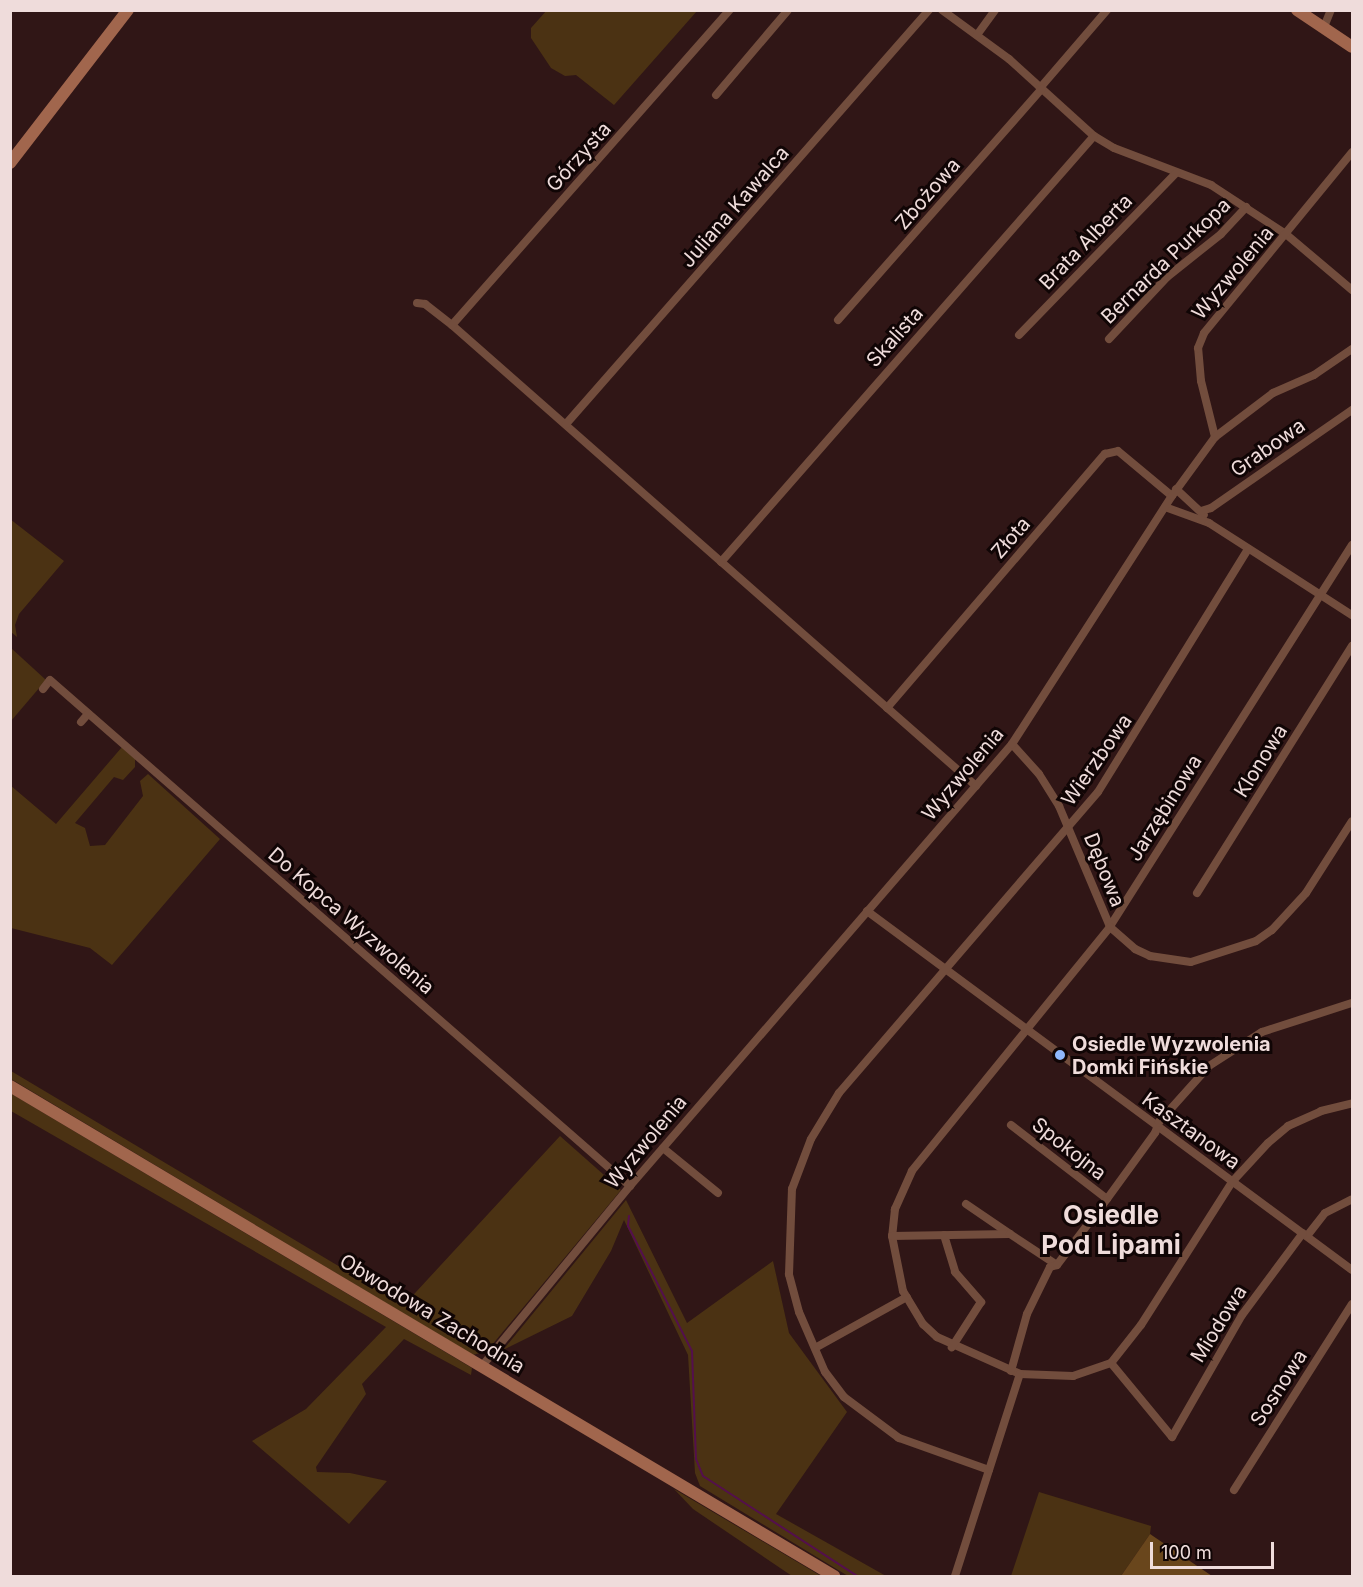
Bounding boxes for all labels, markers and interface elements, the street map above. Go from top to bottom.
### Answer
street label: Górzysta [542,117,616,197]
street label: Juliana Kawalca [676,141,794,273]
street label: Zbożowa [891,153,965,235]
street label: Brata Alberta [1034,189,1138,295]
street label: Bernarda Purkopa [1096,193,1236,329]
street label: Wyzwolenia [1187,221,1279,325]
street label: Skalista [862,302,928,372]
street label: Grabowa [1226,414,1310,482]
street label: Złota [986,512,1036,564]
street label: Wierzbowa [1057,710,1137,810]
street label: Klonowa [1229,720,1293,802]
street label: Wyzwolenia [917,722,1009,826]
street label: Jarzębinowa [1123,750,1207,866]
street label: Dębowa [1078,830,1130,910]
street label: Do Kopca Wyzwolenia [263,842,439,1000]
place label: Osiedle Wyzwolenia Domki Fińskie [1072,1032,1271,1079]
marker: Osiedle Wyzwolenia Domki Fińskie [1053,1048,1067,1062]
street label: Kasztanowa [1137,1087,1245,1175]
street label: Wyzwolenia [600,1090,692,1194]
street label: Spokojna [1027,1113,1111,1185]
district label: Osiedle Pod Lipami [1041,1199,1181,1260]
street label: Obwodowa Zachodnia [335,1249,529,1379]
street label: Miodowa [1186,1281,1252,1367]
street label: Sosnowa [1245,1345,1313,1431]
scale bar [1153,1530,1278,1568]
text: 100 m [1161,1542,1212,1563]

